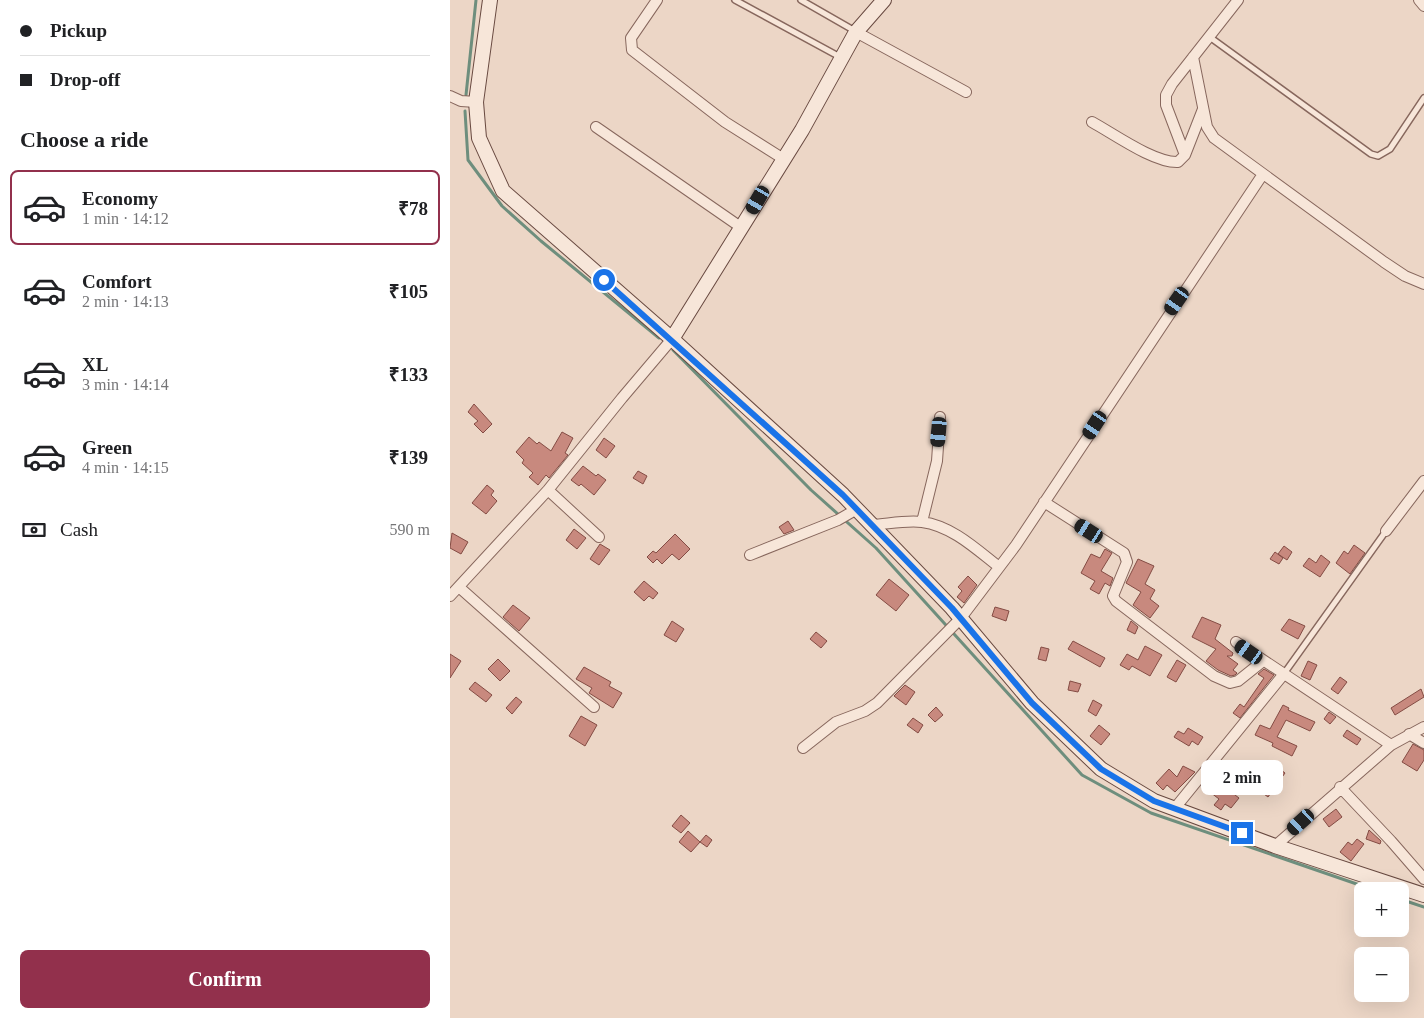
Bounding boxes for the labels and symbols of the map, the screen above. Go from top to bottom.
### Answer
car [744,183,771,217]
route start [593,269,615,291]
car [1162,284,1191,318]
car [1080,408,1109,442]
car [930,416,947,448]
car [1072,517,1105,545]
car [1232,637,1265,667]
callout: 2 min [1201,760,1283,796]
car [1284,806,1317,838]
route end [1231,822,1253,844]

